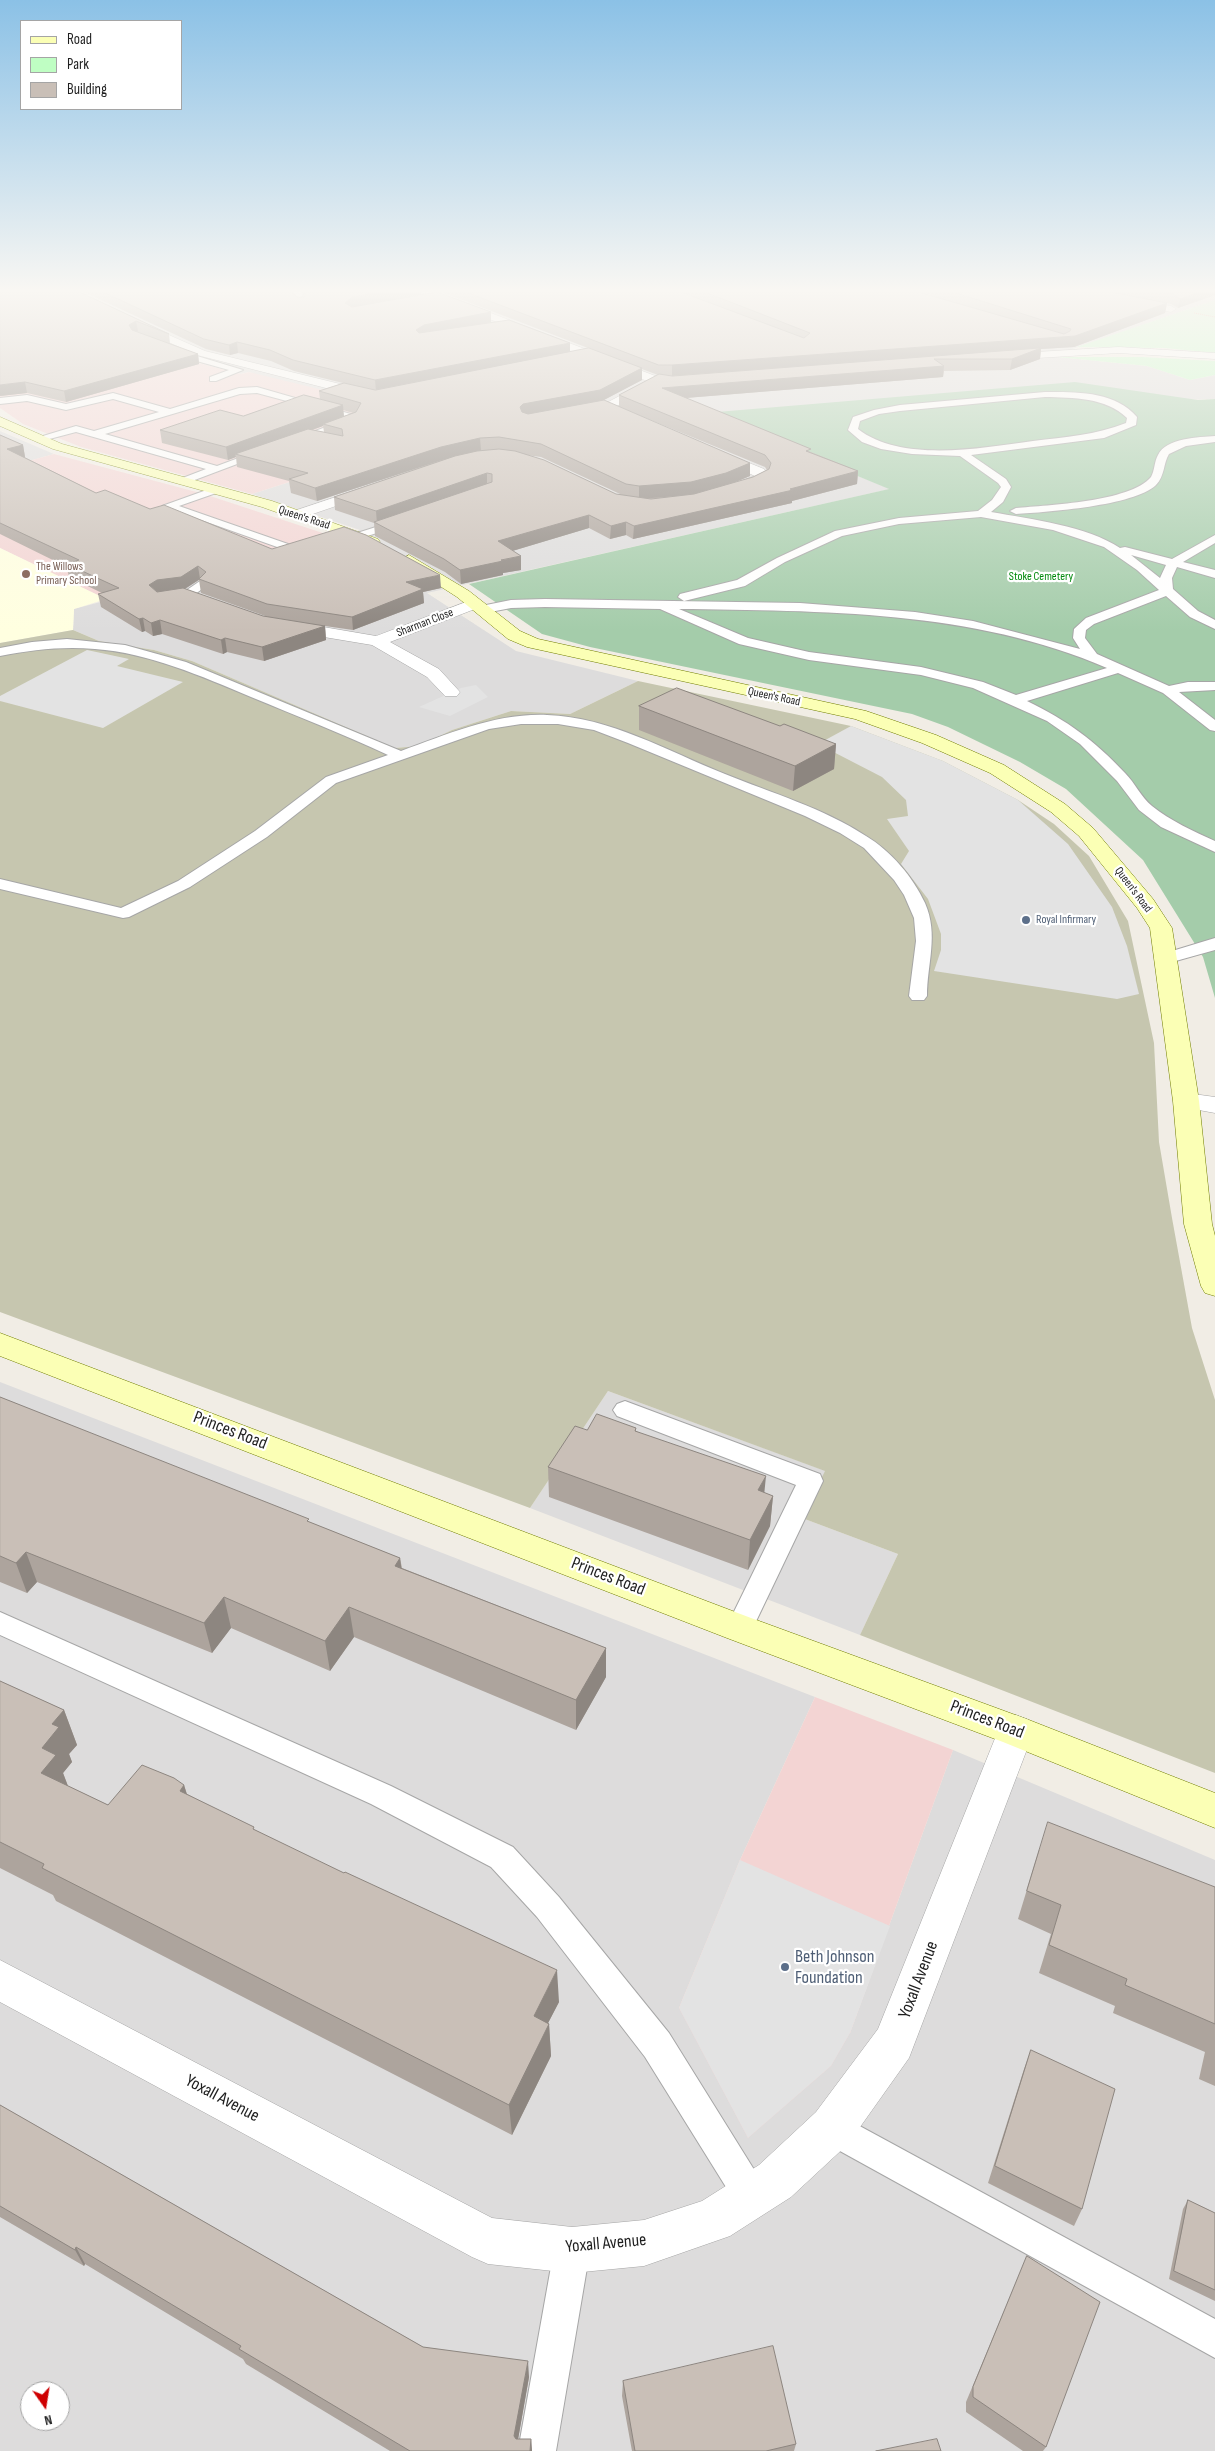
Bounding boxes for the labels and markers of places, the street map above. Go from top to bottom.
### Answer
place label: The Willows Primary School [36,560,96,588]
marker: The Willows Primary School [20,568,32,580]
place label: Royal Infirmary [1036,913,1096,927]
marker: Royal Infirmary [1020,914,1032,926]
place label: Beth Johnson Foundation [795,1946,874,1988]
marker: Beth Johnson Foundation [779,1961,791,1973]

